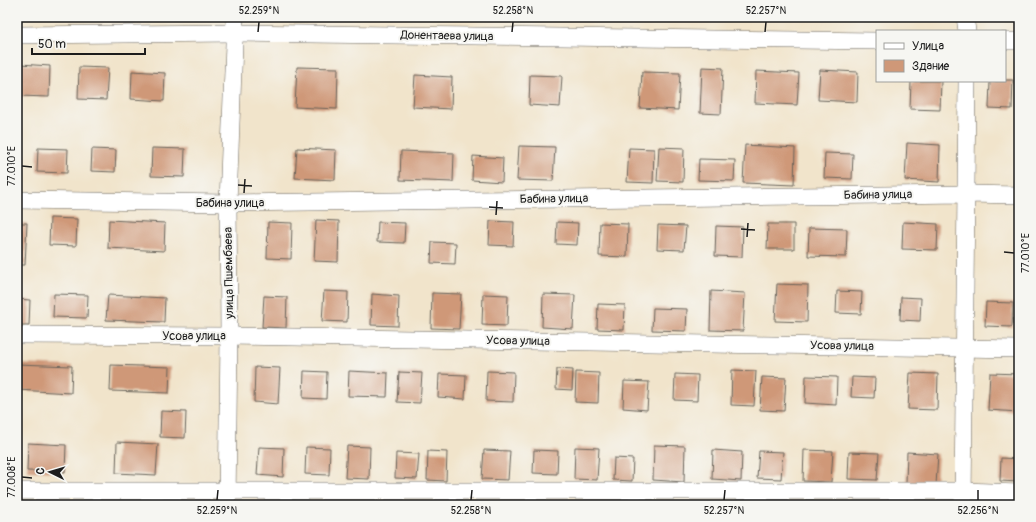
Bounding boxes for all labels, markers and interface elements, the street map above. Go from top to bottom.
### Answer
text: 52.259°N [239,5,279,17]
text: 52.258°N [493,5,533,17]
text: 52.257°N [746,5,787,17]
street label: Донентаева улица [399,28,494,44]
scale bar [32,30,145,56]
legend [876,30,1006,82]
text: 50 m [38,37,66,52]
text: Улица [912,39,944,54]
text: Здание [912,59,949,74]
text: 77.010°E [6,146,18,186]
street label: Бабина улица [844,187,913,203]
street label: Бабина улица [520,191,589,207]
street label: Бабина улица [196,196,265,211]
street label: улица Пшембаева [221,227,237,320]
text: 77.010°E [1020,233,1032,273]
street label: Усова улица [162,329,226,344]
street label: Усова улица [486,333,550,349]
street label: Усова улица [810,338,874,354]
north arrow [30,452,70,492]
text: 77.008°E [6,456,18,498]
text: С [34,467,47,475]
text: 52.259°N [197,505,237,517]
text: 52.258°N [451,505,491,517]
text: 52.257°N [704,505,745,517]
text: 52.256°N [957,505,999,517]

